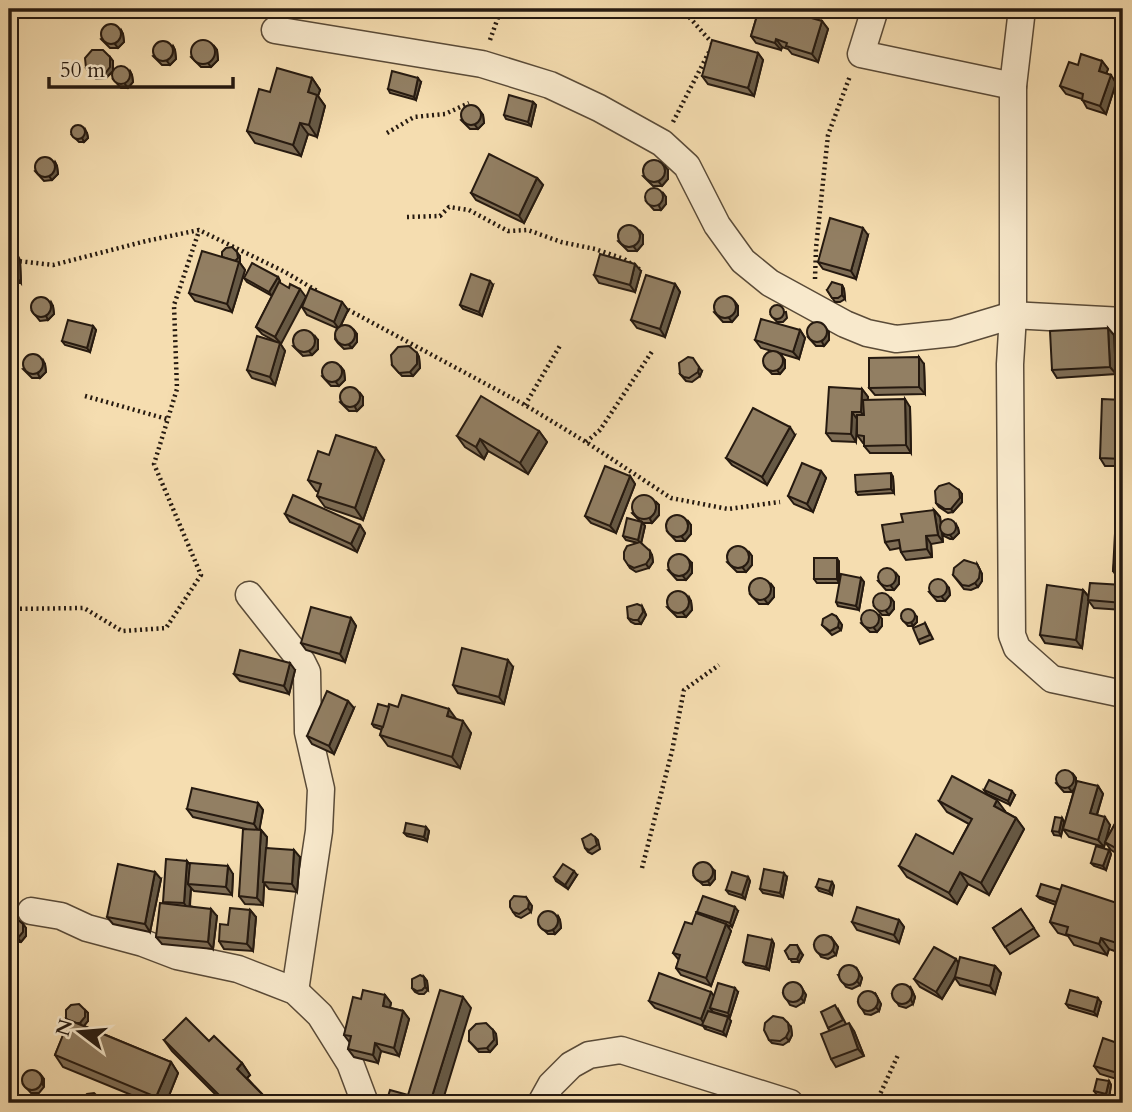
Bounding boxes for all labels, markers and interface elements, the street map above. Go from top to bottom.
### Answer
scale bar [49,46,233,90]
text: 50 m [60,56,105,85]
north arrow [46,996,116,1066]
text: N [50,1016,80,1039]

